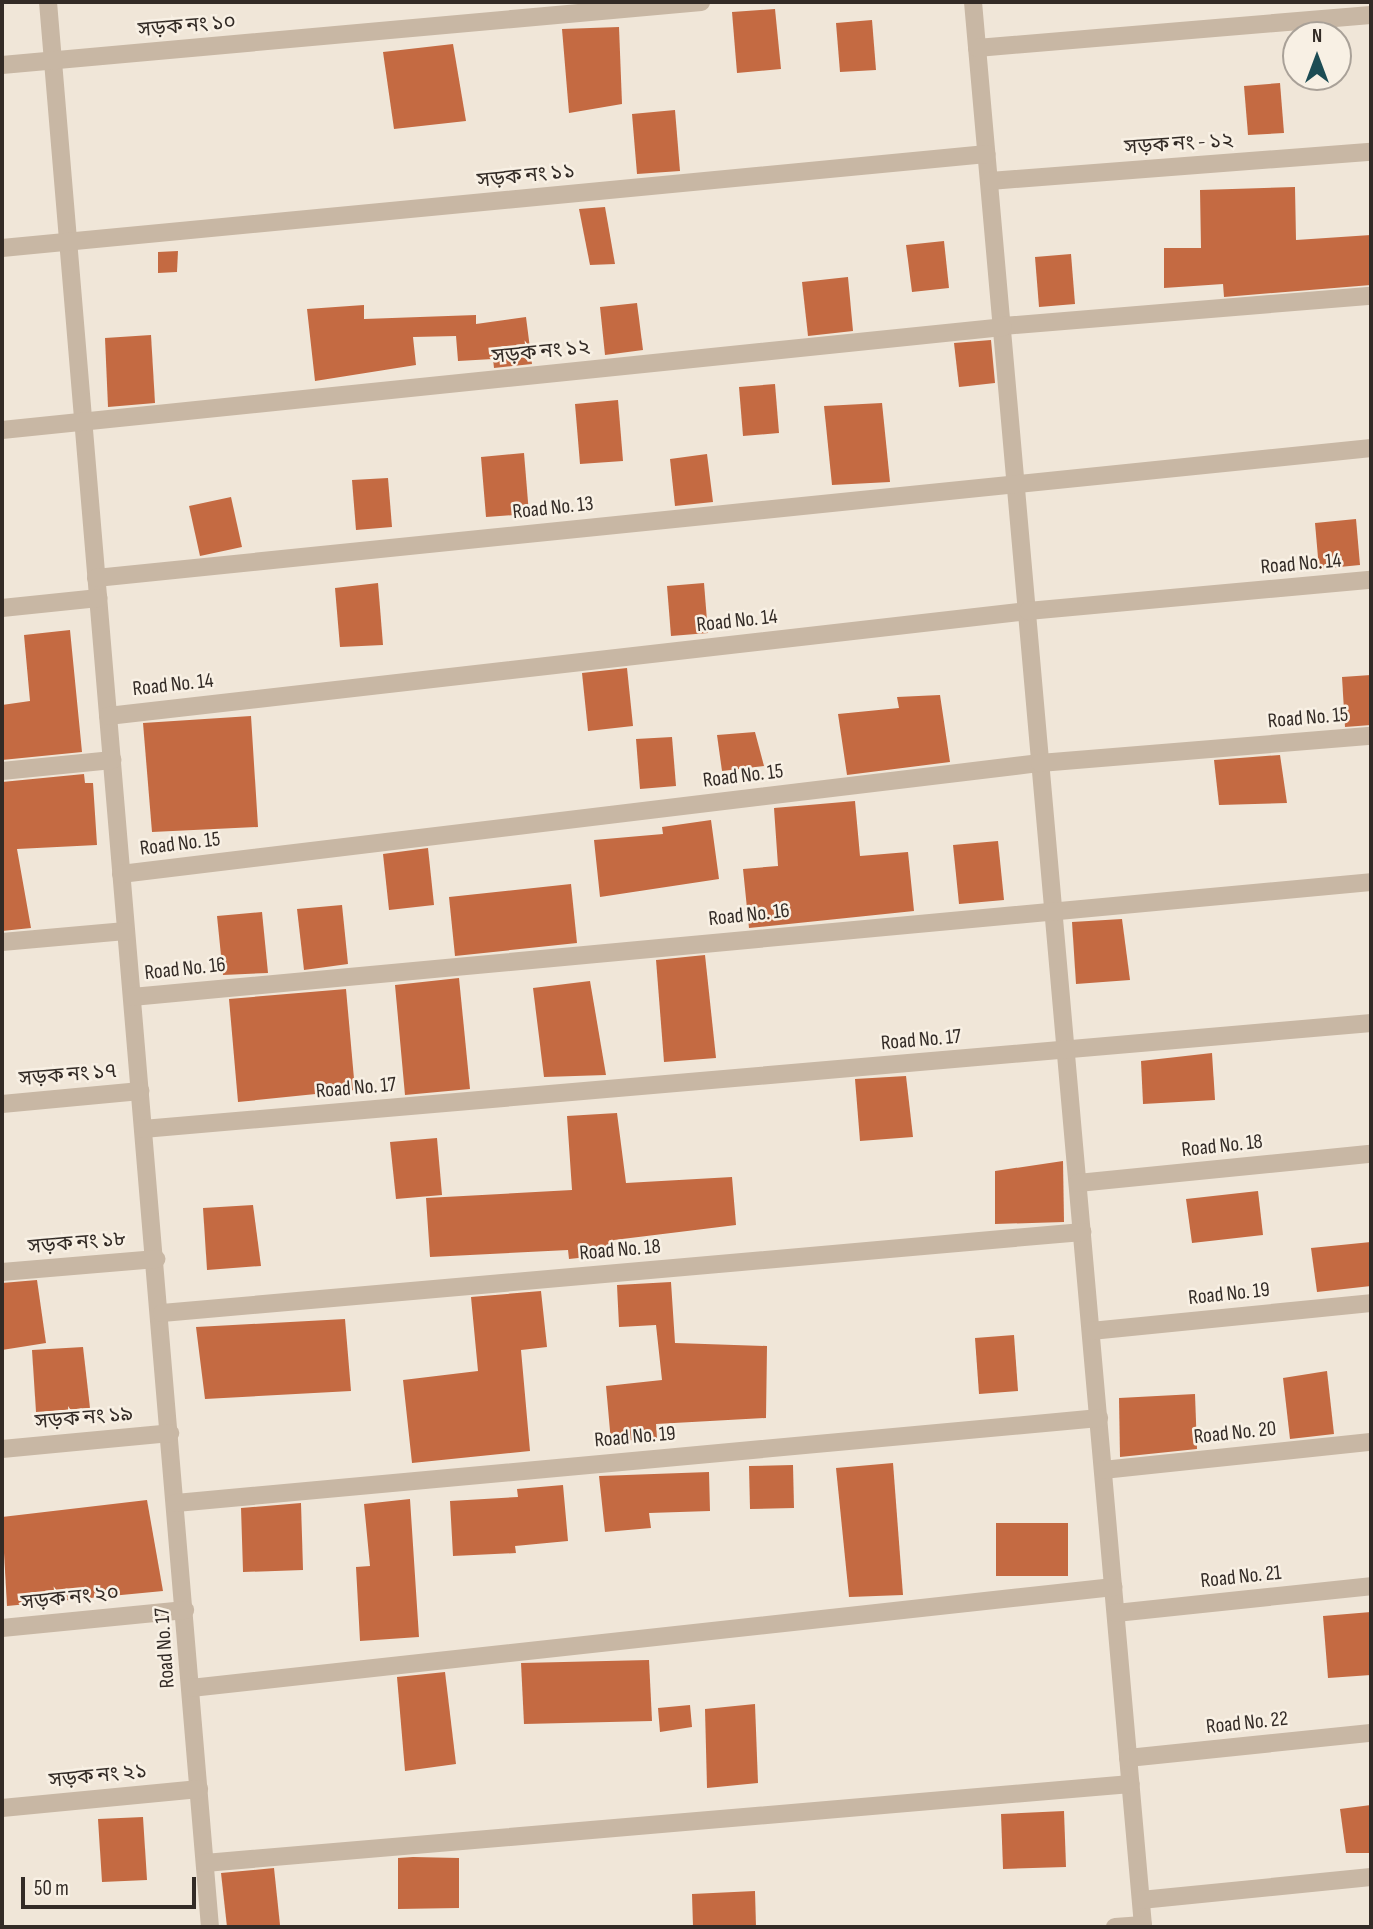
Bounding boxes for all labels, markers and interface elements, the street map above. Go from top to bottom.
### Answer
street label: সড়ক নং ১০ [137,9,237,43]
north arrow [1282,21,1352,91]
text: N [1312,25,1322,48]
street label: সড়ক নং - ১২ [1124,128,1234,160]
street label: সড়ক নং ১১ [476,158,576,194]
street label: সড়ক নং ১২ [491,334,591,370]
street label: Road No. 13 [511,491,595,525]
street label: Road No. 14 [1260,548,1342,580]
street label: Road No. 14 [695,604,779,638]
street label: Road No. 14 [131,668,215,702]
street label: Road No. 15 [1267,702,1349,734]
street label: Road No. 15 [701,759,785,793]
street label: Road No. 15 [138,827,222,861]
street label: Road No. 16 [707,898,791,932]
street label: Road No. 16 [143,952,227,986]
street label: Road No. 17 [880,1024,962,1056]
street label: সড়ক নং ১৭ [18,1058,118,1092]
street label: Road No. 17 [315,1072,397,1104]
street label: Road No. 18 [1180,1129,1264,1163]
street label: সড়ক নং ১৮ [27,1226,127,1260]
street label: Road No. 18 [578,1234,662,1266]
street label: Road No. 19 [1187,1277,1271,1311]
street label: সড়ক নং ১৯ [34,1401,134,1435]
street label: Road No. 20 [1192,1416,1278,1450]
street label: Road No. 19 [593,1421,677,1453]
street label: Road No. 21 [1199,1560,1283,1594]
street label: সড়ক নং ২০ [20,1580,120,1616]
street label: Road No. 17 [150,1607,180,1689]
street label: Road No. 22 [1205,1706,1289,1740]
street label: সড়ক নং ২১ [48,1758,148,1794]
scale bar [24,1862,200,1906]
text: 50 m [34,1876,69,1901]

